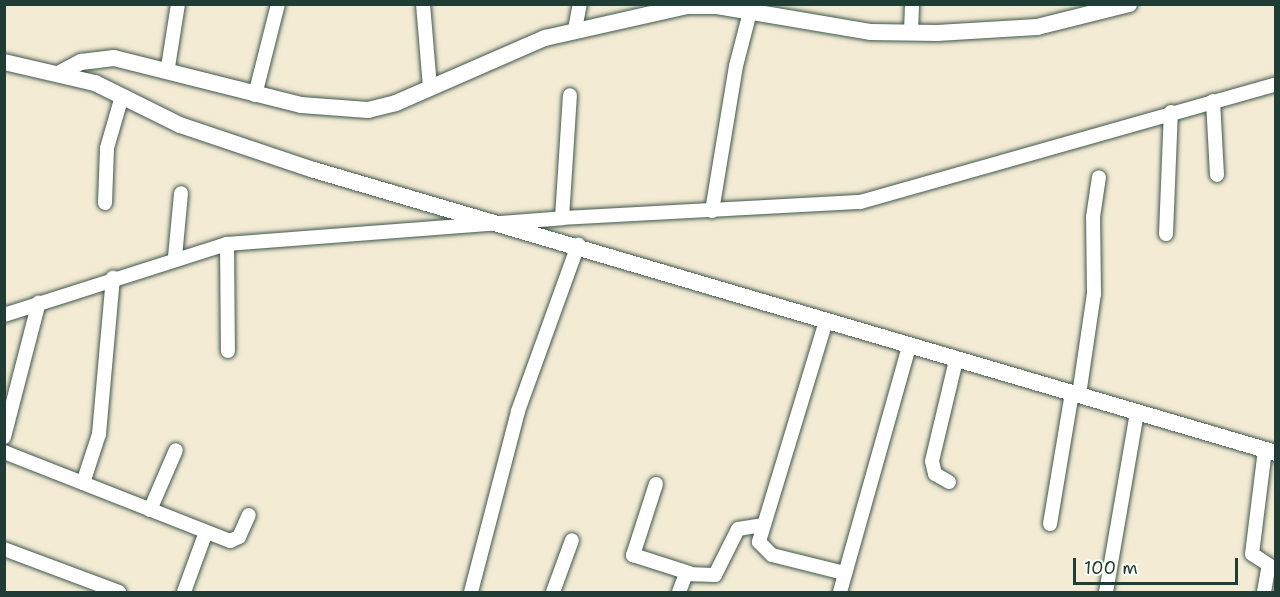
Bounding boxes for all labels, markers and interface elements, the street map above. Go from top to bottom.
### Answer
scale bar [1076,546,1241,584]
text: 100 m [1084,556,1138,580]

